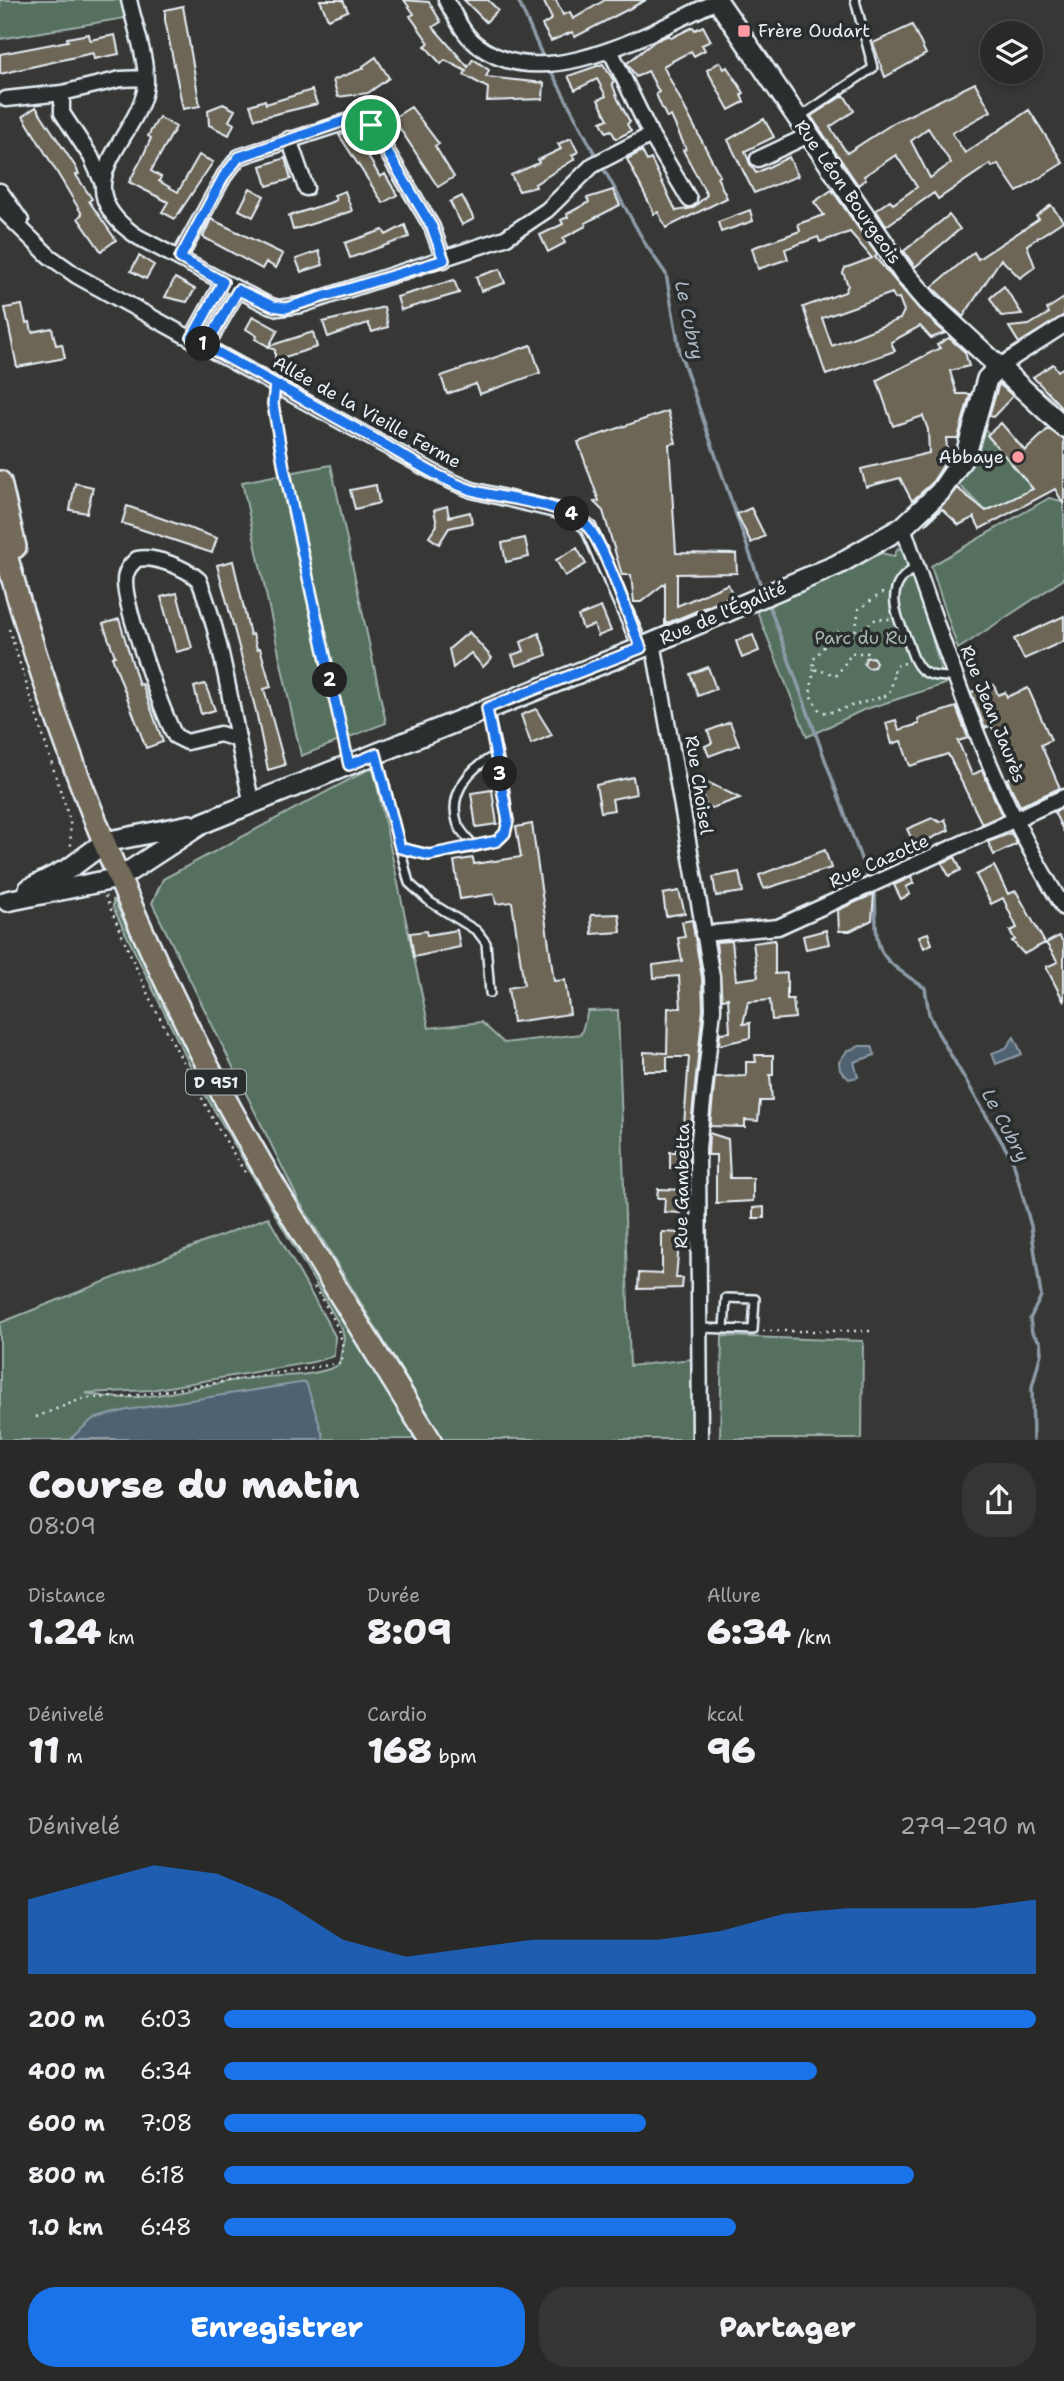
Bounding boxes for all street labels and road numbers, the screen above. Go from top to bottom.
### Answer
street label: Rue Léon Bourgeois [789,115,907,269]
street label: Allée de la Vieille Ferme [269,350,465,474]
street label: Rue de l'Égalité [656,576,790,650]
street label: Rue Jean Jaurès [955,642,1031,786]
street label: Rue Choisel [679,734,719,837]
street label: Rue Cazotte [825,828,933,894]
road number: D 951 [186,1070,246,1094]
street label: Rue Gambetta [669,1123,695,1249]

